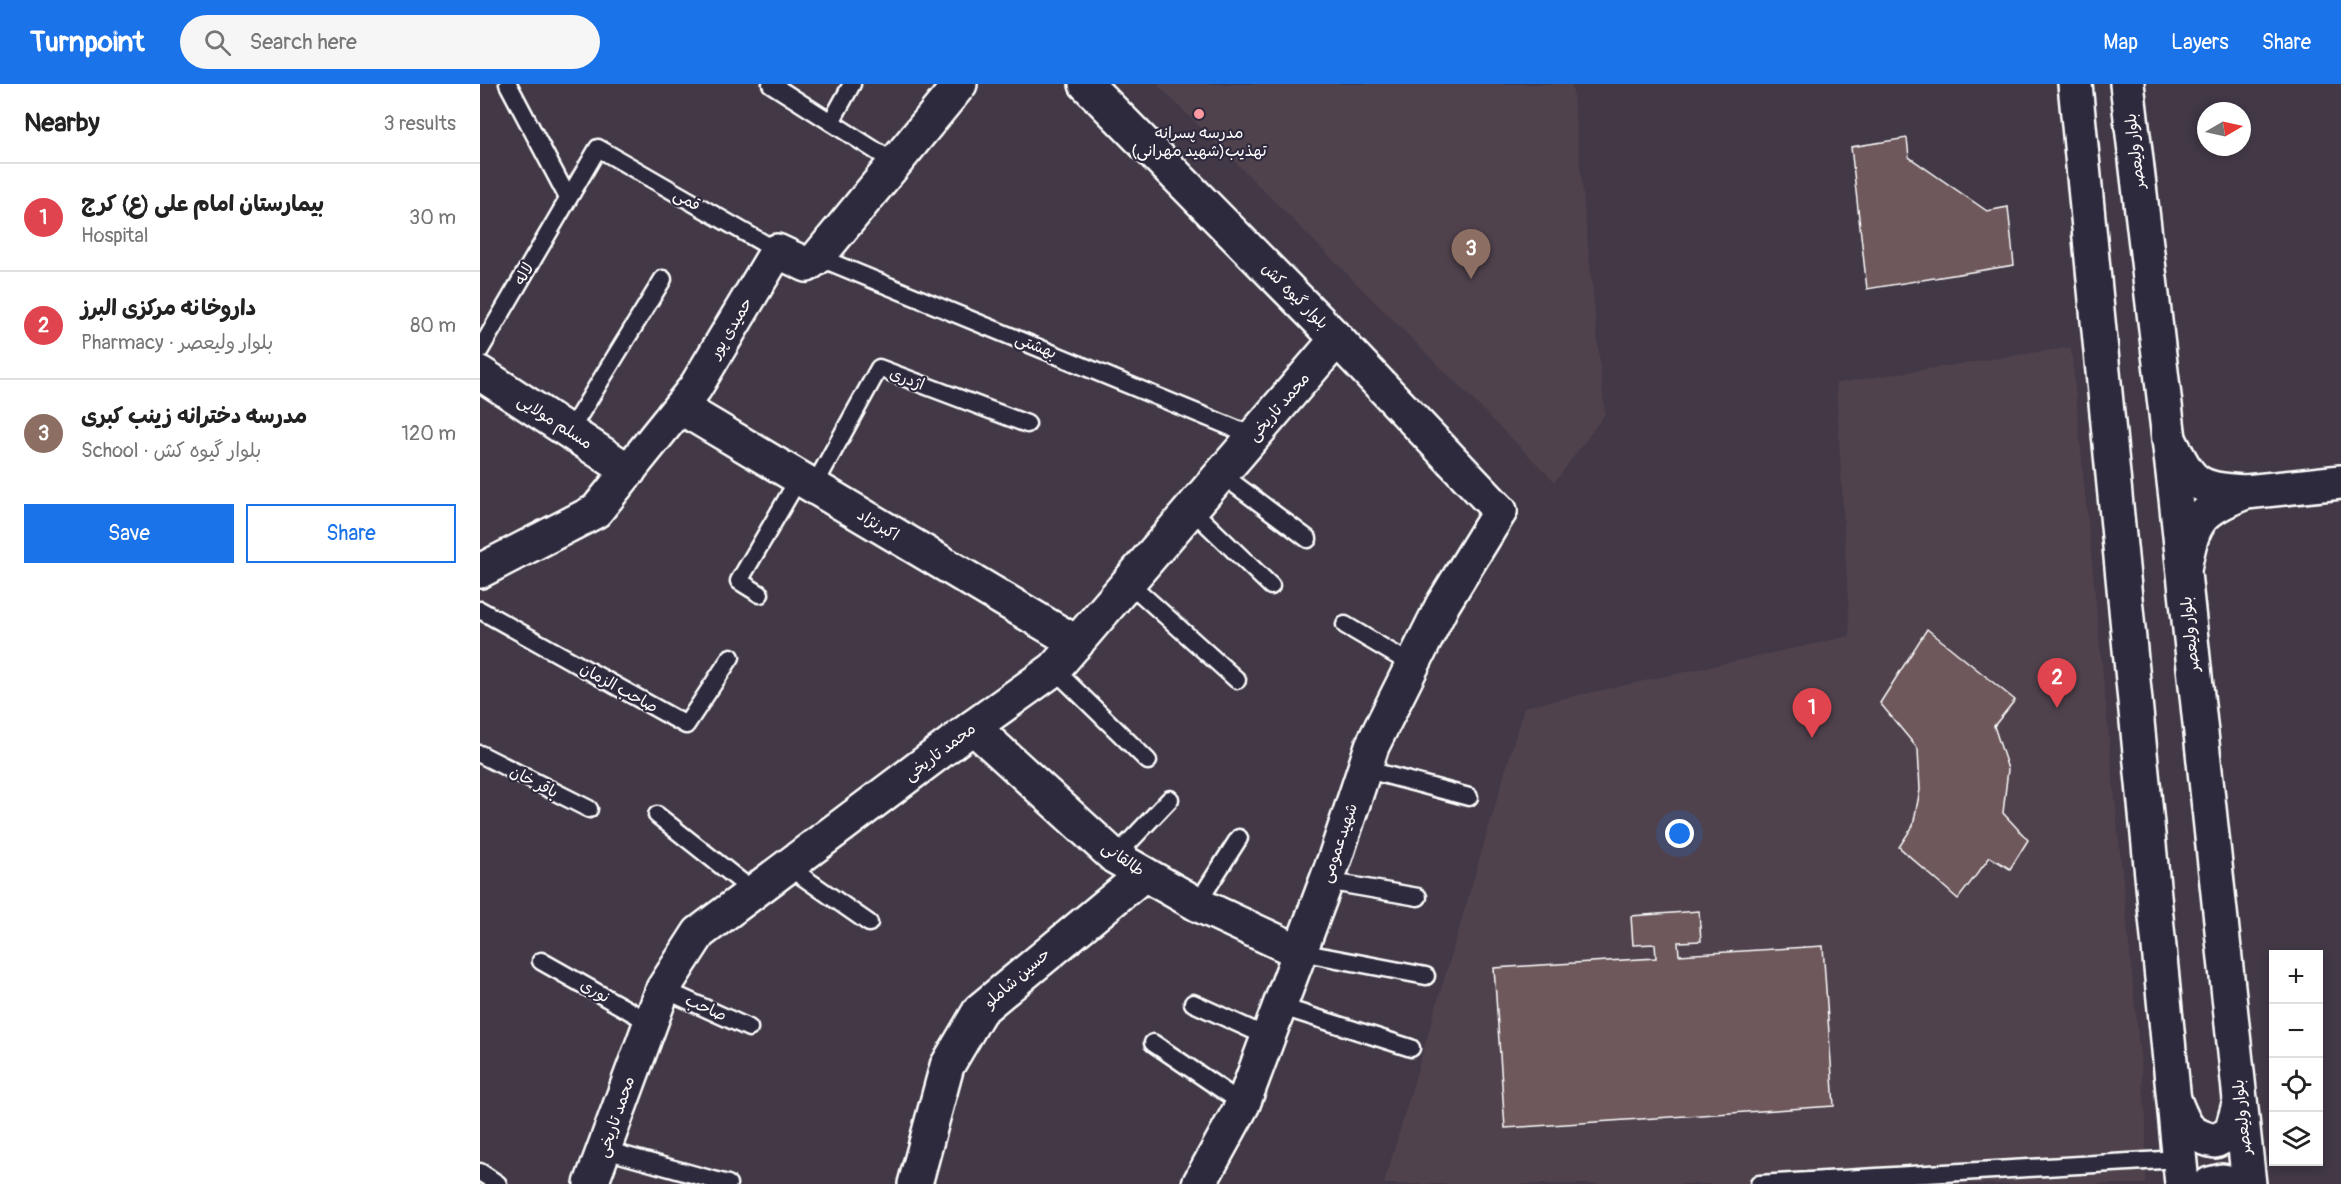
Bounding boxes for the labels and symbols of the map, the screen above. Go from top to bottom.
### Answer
north arrow [2197,102,2251,156]
marker: مدرسه پسرانه تهذیب(شهید مهرانی) [1192,107,1206,121]
street label: بلوار ولیعصر [2120,112,2150,192]
place label: مدرسه پسرانه تهذیب(شهید مهرانی) [1131,123,1267,161]
street label: قمی [670,184,704,216]
pin: 3 [1452,230,1490,279]
street label: بلوار گیوه کش [1257,258,1333,334]
street label: لاله [510,259,538,289]
street label: حمیدی پور [704,294,757,364]
street label: بهشتی [1012,329,1060,363]
street label: اژدری [887,363,927,395]
street label: محمد تاریخی [1244,369,1314,445]
street label: مسلم مولایی [513,390,596,455]
street label: اکبرنژاد [853,505,903,545]
street label: بلوار ولیعصر [2176,595,2204,675]
street label: صاحب الزمان [577,658,661,718]
pin: 2 [2038,658,2076,708]
pin: 1 [1792,688,1832,738]
street label: محمد تاریخی [900,719,980,785]
street label: باقر خان [507,761,561,803]
street label: شهیدعمومی [1316,801,1362,885]
your location [1665,819,1694,848]
street label: طالقانی [1098,837,1148,881]
street label: حسین شاملو [979,944,1054,1013]
street label: نوری [577,975,613,1007]
street label: صاحب [682,990,730,1026]
street label: محمد تاریخی [593,1074,639,1160]
street label: بلوار ولیعصر [2228,1078,2256,1158]

